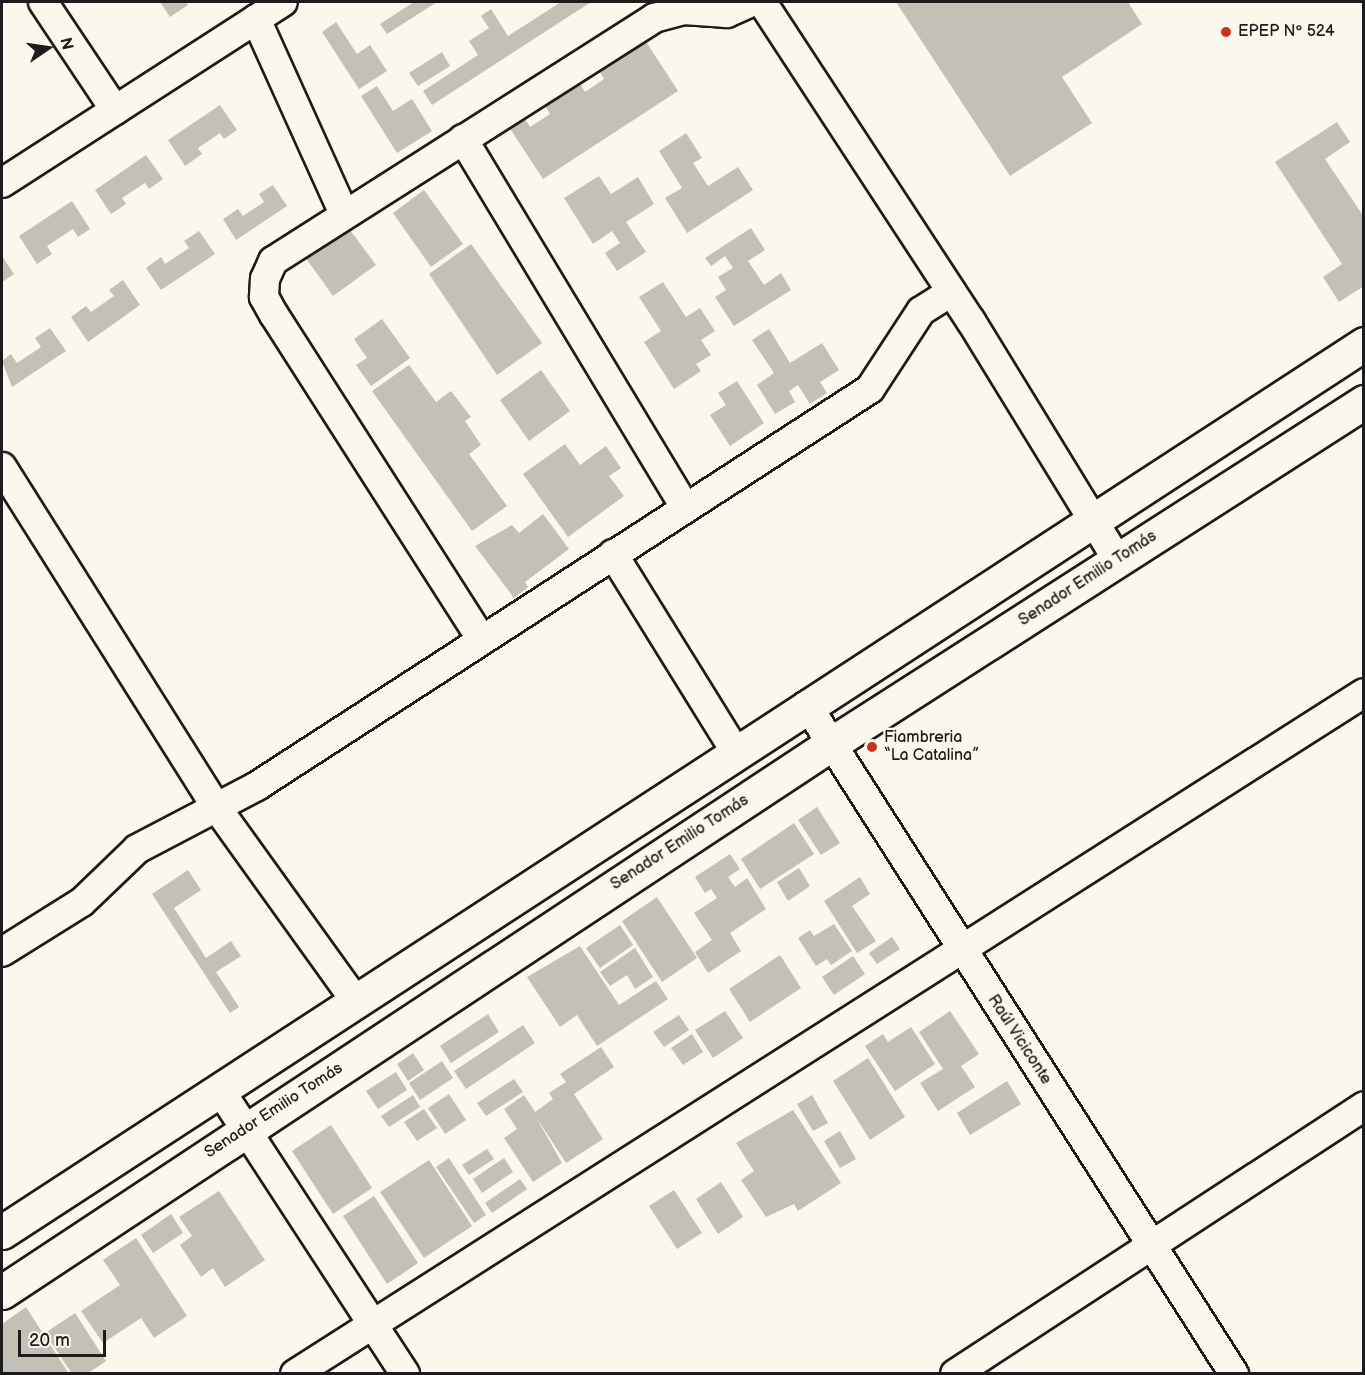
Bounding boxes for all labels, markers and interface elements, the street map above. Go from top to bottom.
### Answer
north arrow [18,18,78,78]
place label: EPEP Nº 524 [1238,22,1335,42]
marker: EPEP Nº 524 [1219,25,1233,39]
text: N [55,36,77,52]
street label: Senador Emilio Tomás [1015,527,1161,631]
place label: Fiambreria “La Catalina” [884,728,979,766]
marker: Fiambreria “La Catalina” [865,740,879,754]
street label: Senador Emilio Tomás [607,791,753,895]
street label: Raúl Viciconte [983,991,1055,1089]
street label: Senador Emilio Tomás [201,1059,347,1163]
scale bar [21,1318,110,1356]
text: 20 m [29,1330,70,1351]

